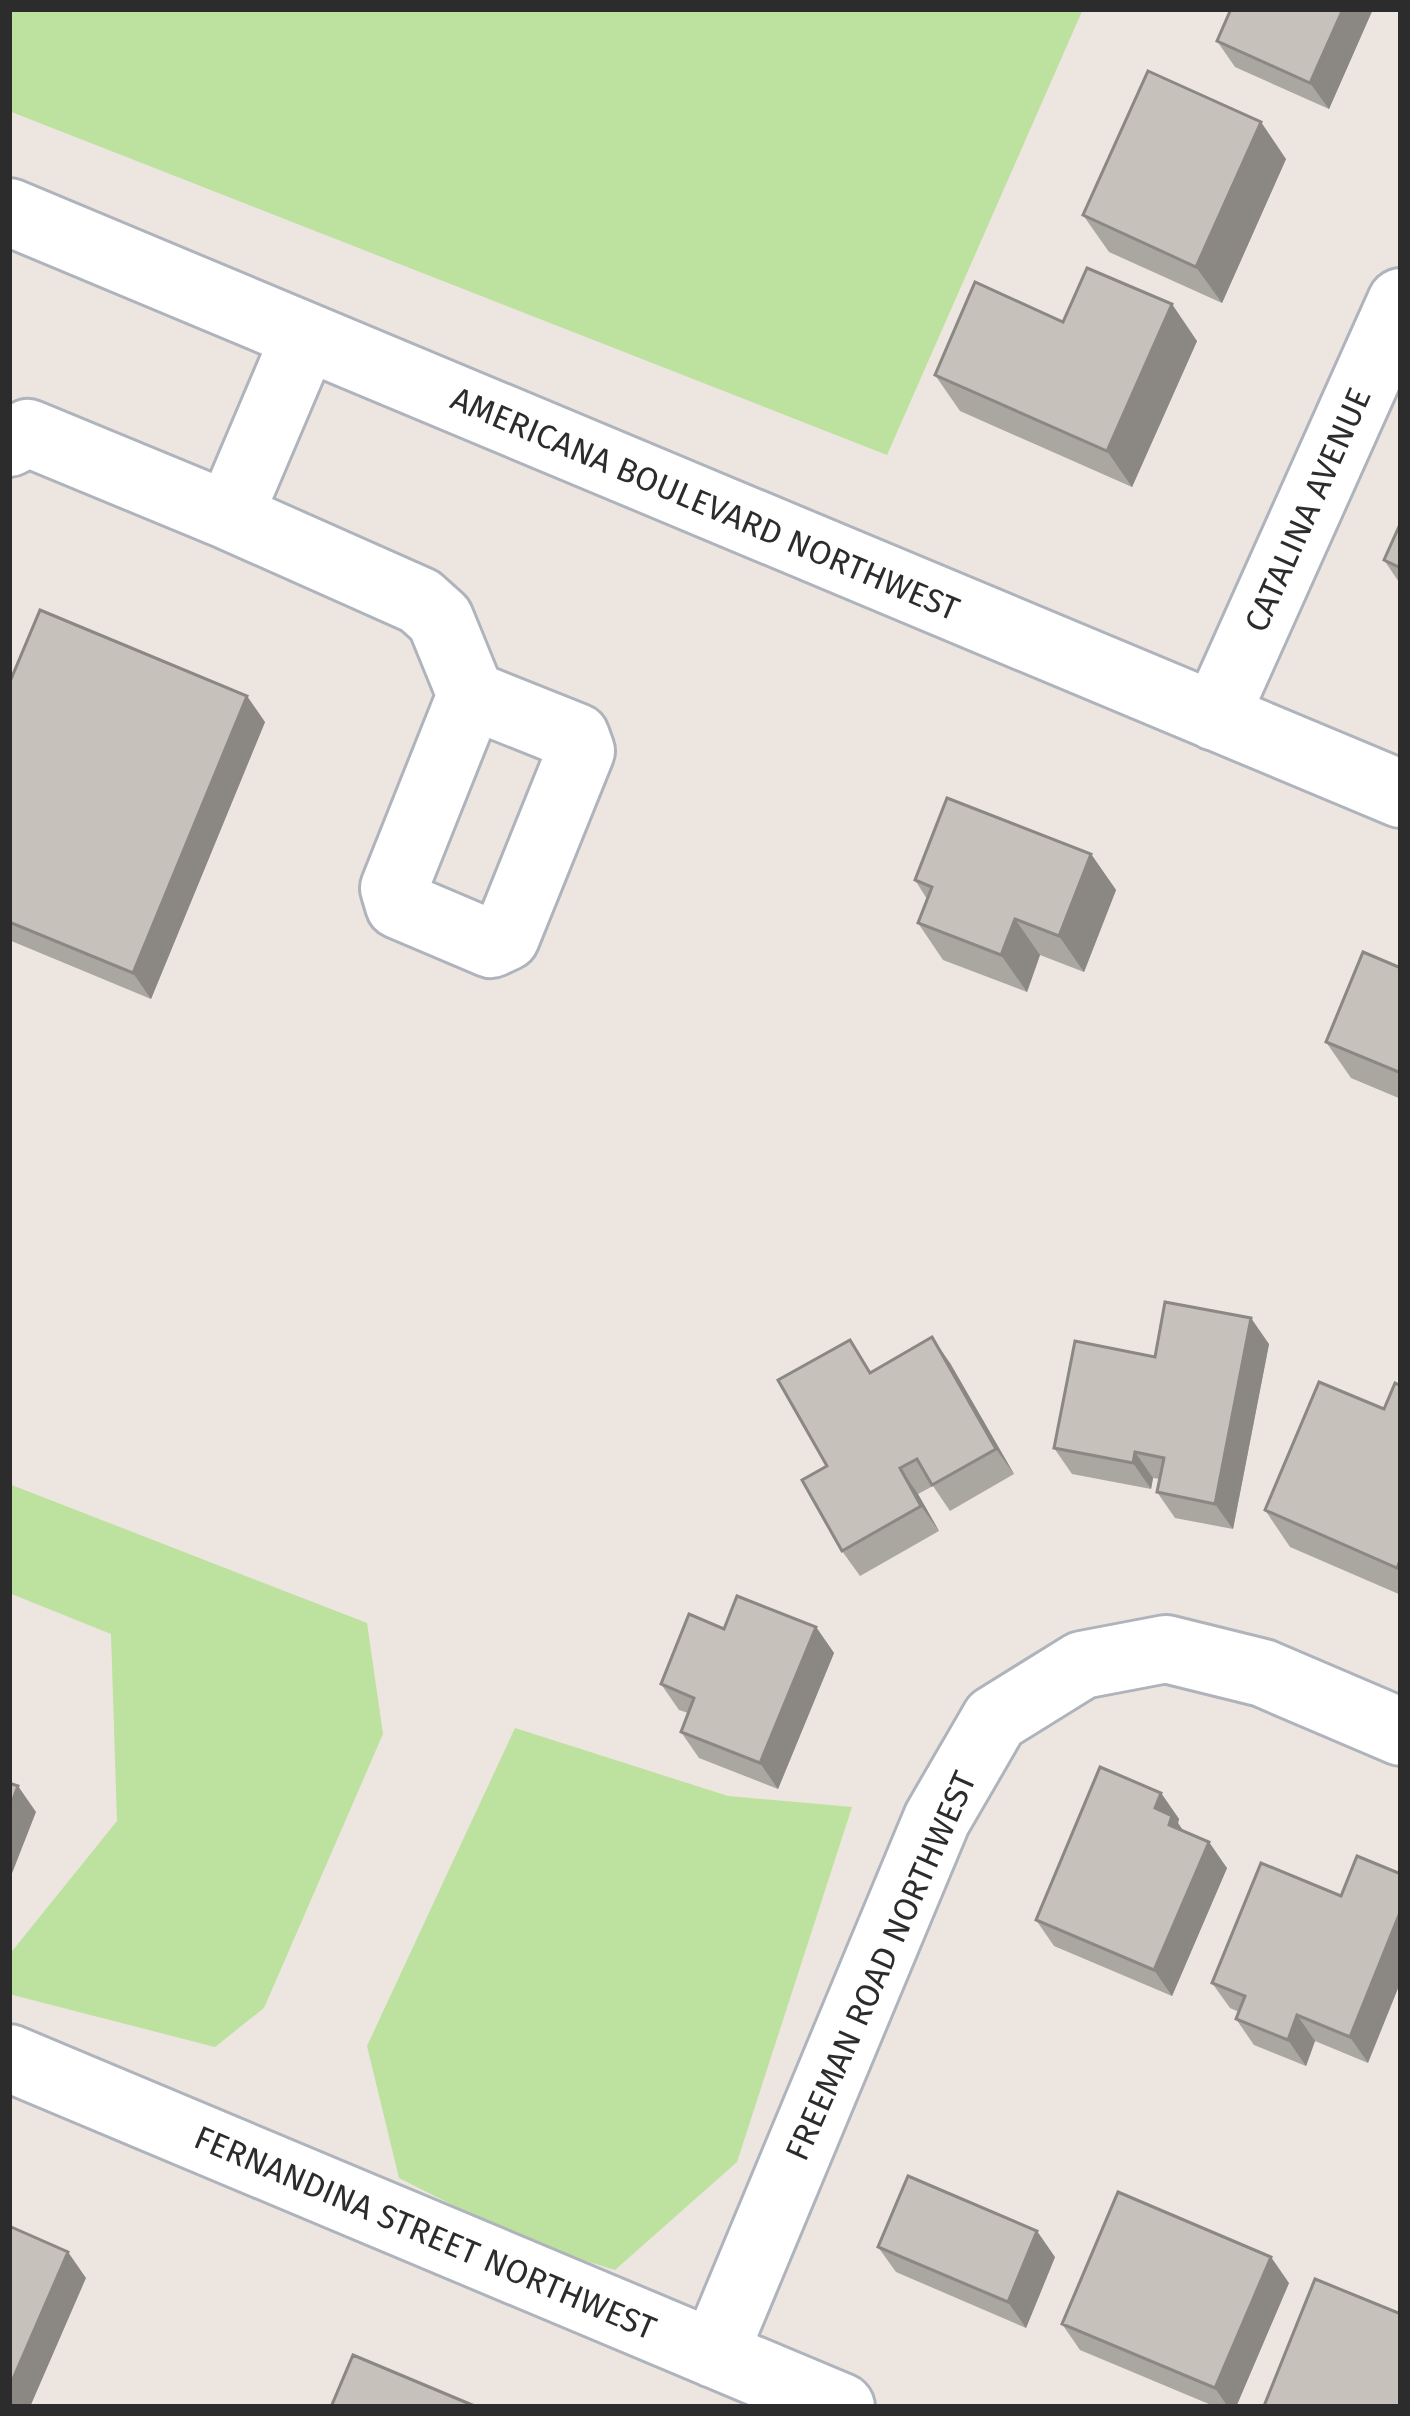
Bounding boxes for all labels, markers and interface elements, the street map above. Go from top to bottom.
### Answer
street label: AMERICANA BOULEVARD NORTHWEST [445,378,965,630]
street label: CATALINA AVENUE [1236,382,1380,638]
street label: FREEMAN ROAD NORTHWEST [777,1765,985,2167]
street label: FERNANDINA STREET NORTHWEST [188,2117,662,2349]

